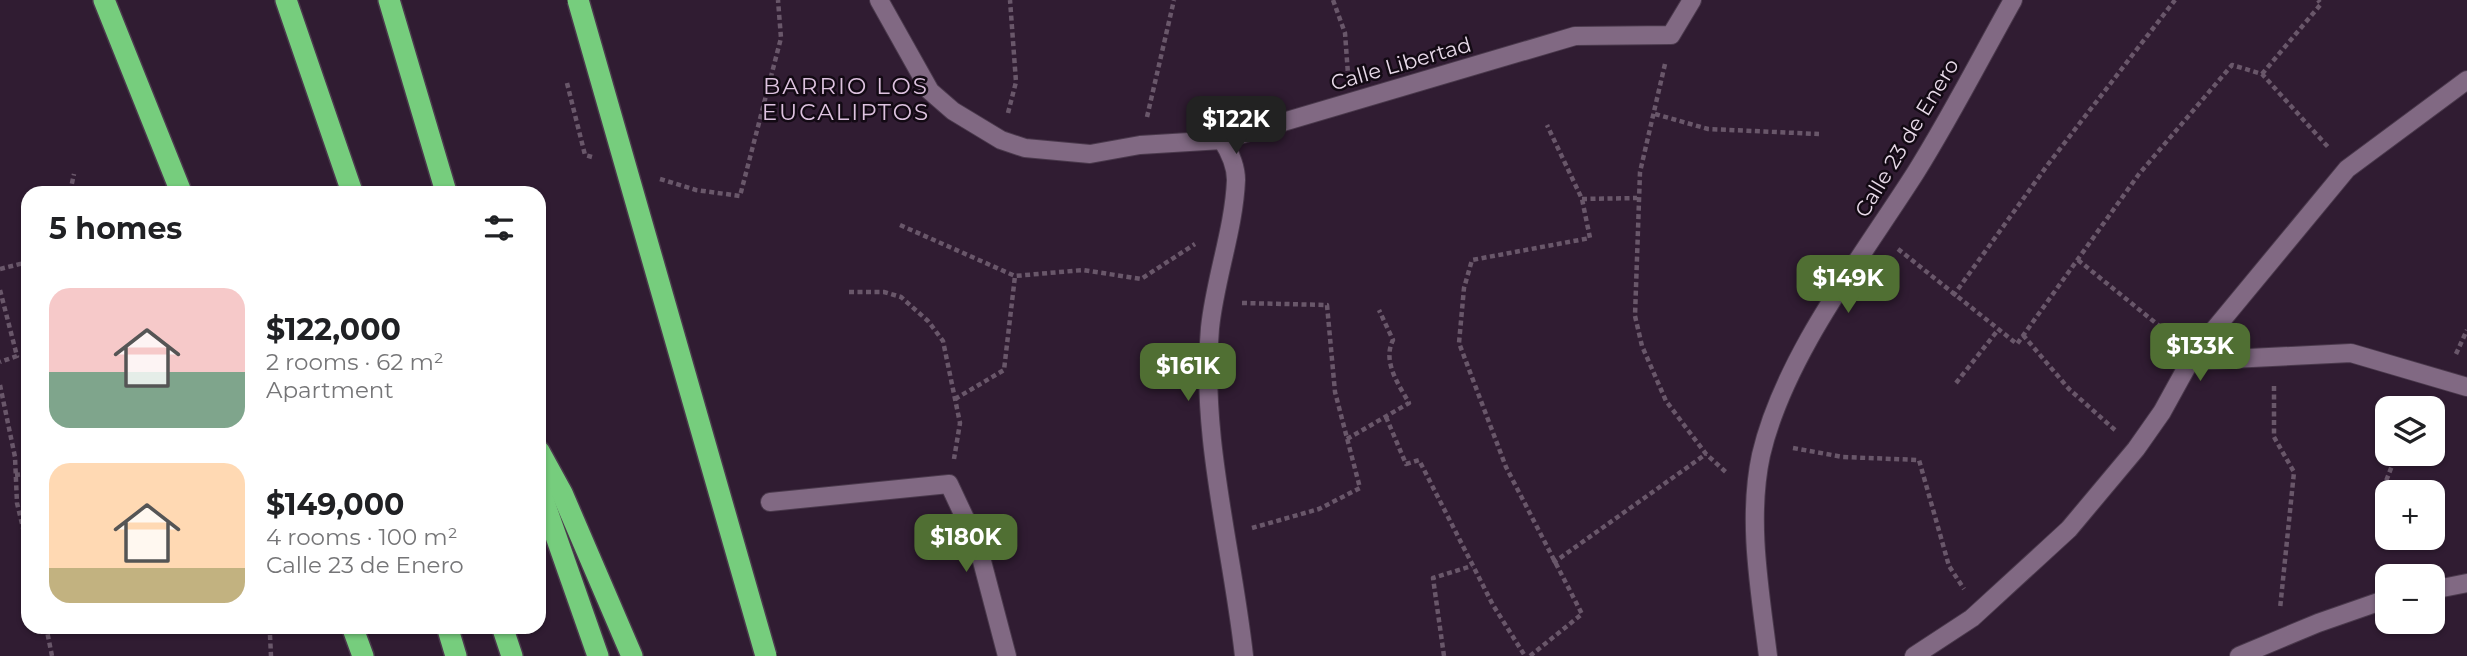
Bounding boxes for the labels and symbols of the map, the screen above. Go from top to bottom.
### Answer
street label: Calle Libertad [1328,32,1474,96]
street label: Calle 23 de Enero [1849,54,1964,222]
district label: BARRIO LOS EUCALIPTOS [762,72,930,126]
pin: $122K [1187,96,1285,156]
pin: $149K [1799,256,1897,315]
pin: $133K [2151,324,2249,383]
pin: $161K [1139,344,1237,403]
pin: $180K [917,514,1015,574]

